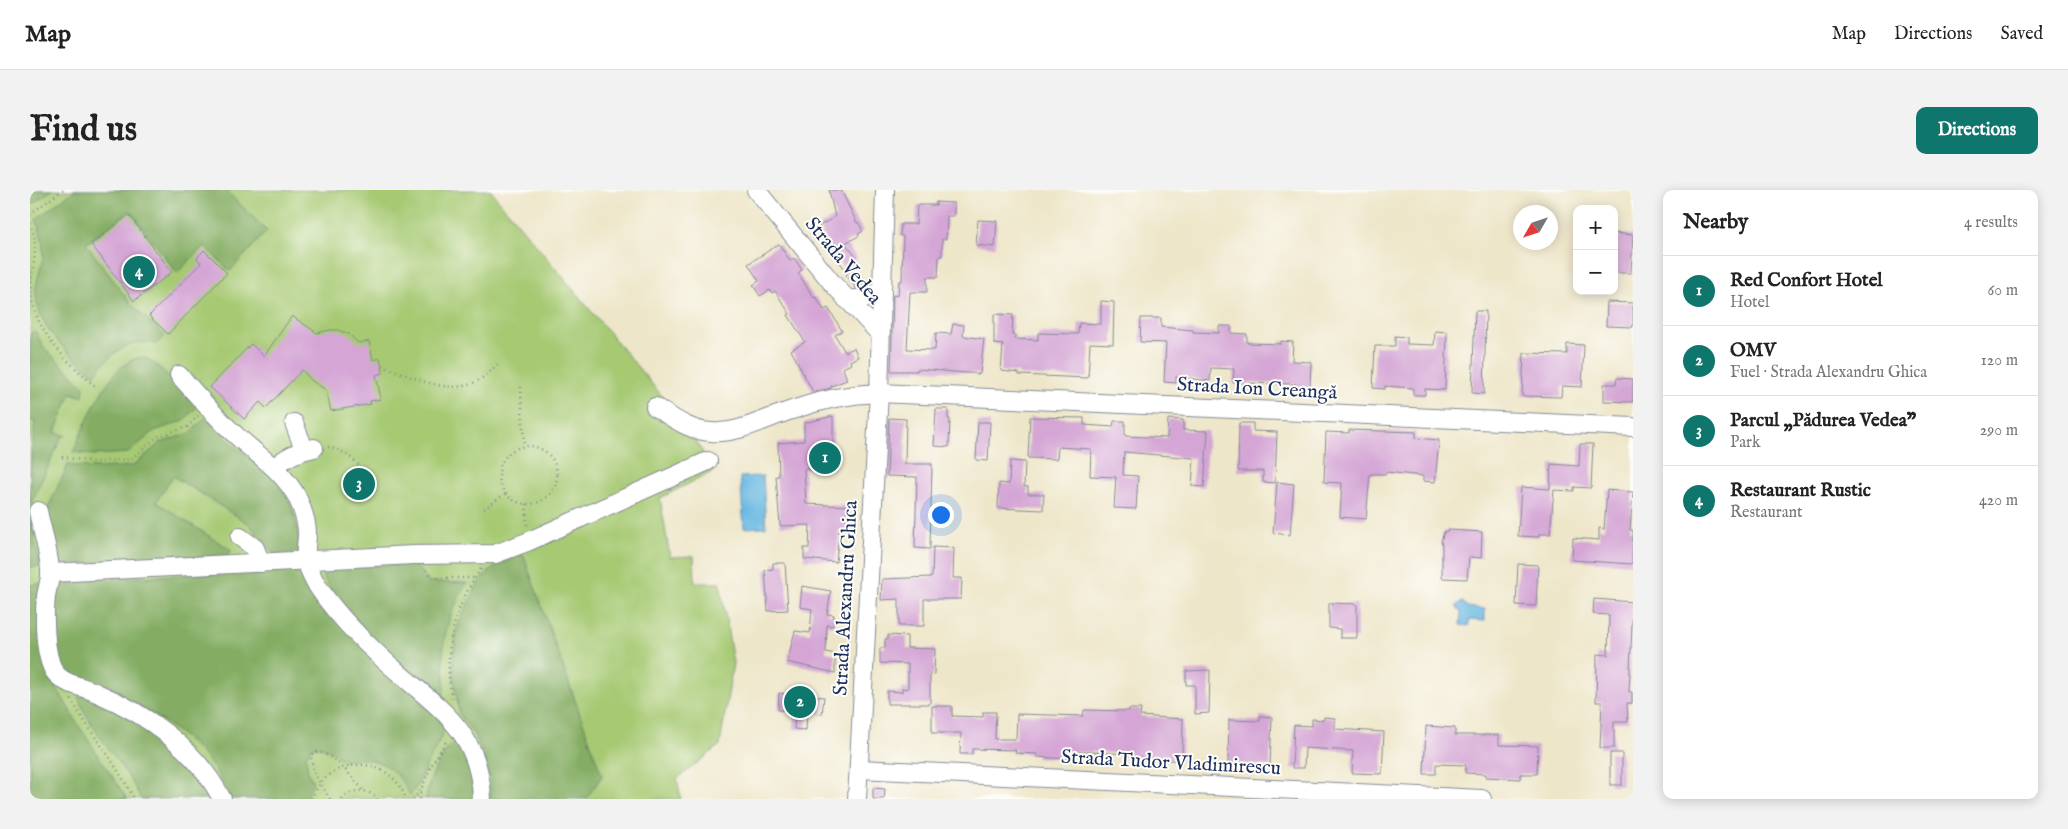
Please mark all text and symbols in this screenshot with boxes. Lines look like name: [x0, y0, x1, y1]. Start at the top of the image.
text: Map: [25, 19, 71, 50]
text: Map: [1832, 23, 1866, 46]
text: Directions: [1894, 23, 1972, 46]
text: Saved: [2000, 23, 2043, 46]
button: Directions: [1916, 107, 2038, 154]
text: Find us: [30, 108, 137, 153]
north arrow: [1513, 205, 1558, 250]
map controls: [1573, 205, 1618, 295]
button: +: [1573, 205, 1618, 250]
text: Nearby: [1683, 209, 1748, 236]
street label: Strada Vedea: [799, 212, 887, 310]
text: 4 results: [1964, 213, 2018, 233]
button: −: [1573, 250, 1618, 295]
pin: 4: [123, 253, 155, 291]
text: Red Confort Hotel: [1730, 269, 1883, 293]
text: 1: [1696, 281, 1702, 301]
text: 60 m: [1988, 281, 2018, 301]
text: Hotel: [1730, 293, 1769, 313]
text: OMV: [1730, 339, 1776, 363]
text: 2: [1695, 351, 1703, 371]
text: 120 m: [1981, 351, 2018, 371]
text: Fuel · Strada Alexandru Ghica: [1730, 363, 1927, 383]
street label: Strada Ion Creangă: [1176, 372, 1338, 406]
text: Parcul „Pădurea Vedea”: [1730, 409, 1916, 433]
text: 3: [1696, 421, 1702, 441]
text: 290 m: [1980, 421, 2018, 441]
text: Park: [1730, 433, 1760, 453]
pin: 1: [809, 439, 841, 477]
pin: 3: [343, 465, 375, 503]
text: Restaurant Rustic: [1730, 479, 1871, 503]
text: 4: [1695, 491, 1703, 511]
text: 420 m: [1979, 491, 2018, 511]
street label: Strada Alexandru Ghica: [828, 499, 864, 696]
your location: [928, 502, 954, 528]
text: Restaurant: [1730, 503, 1803, 523]
pin: 2: [784, 683, 816, 721]
street label: Strada Tudor Vladimirescu: [1060, 745, 1282, 781]

